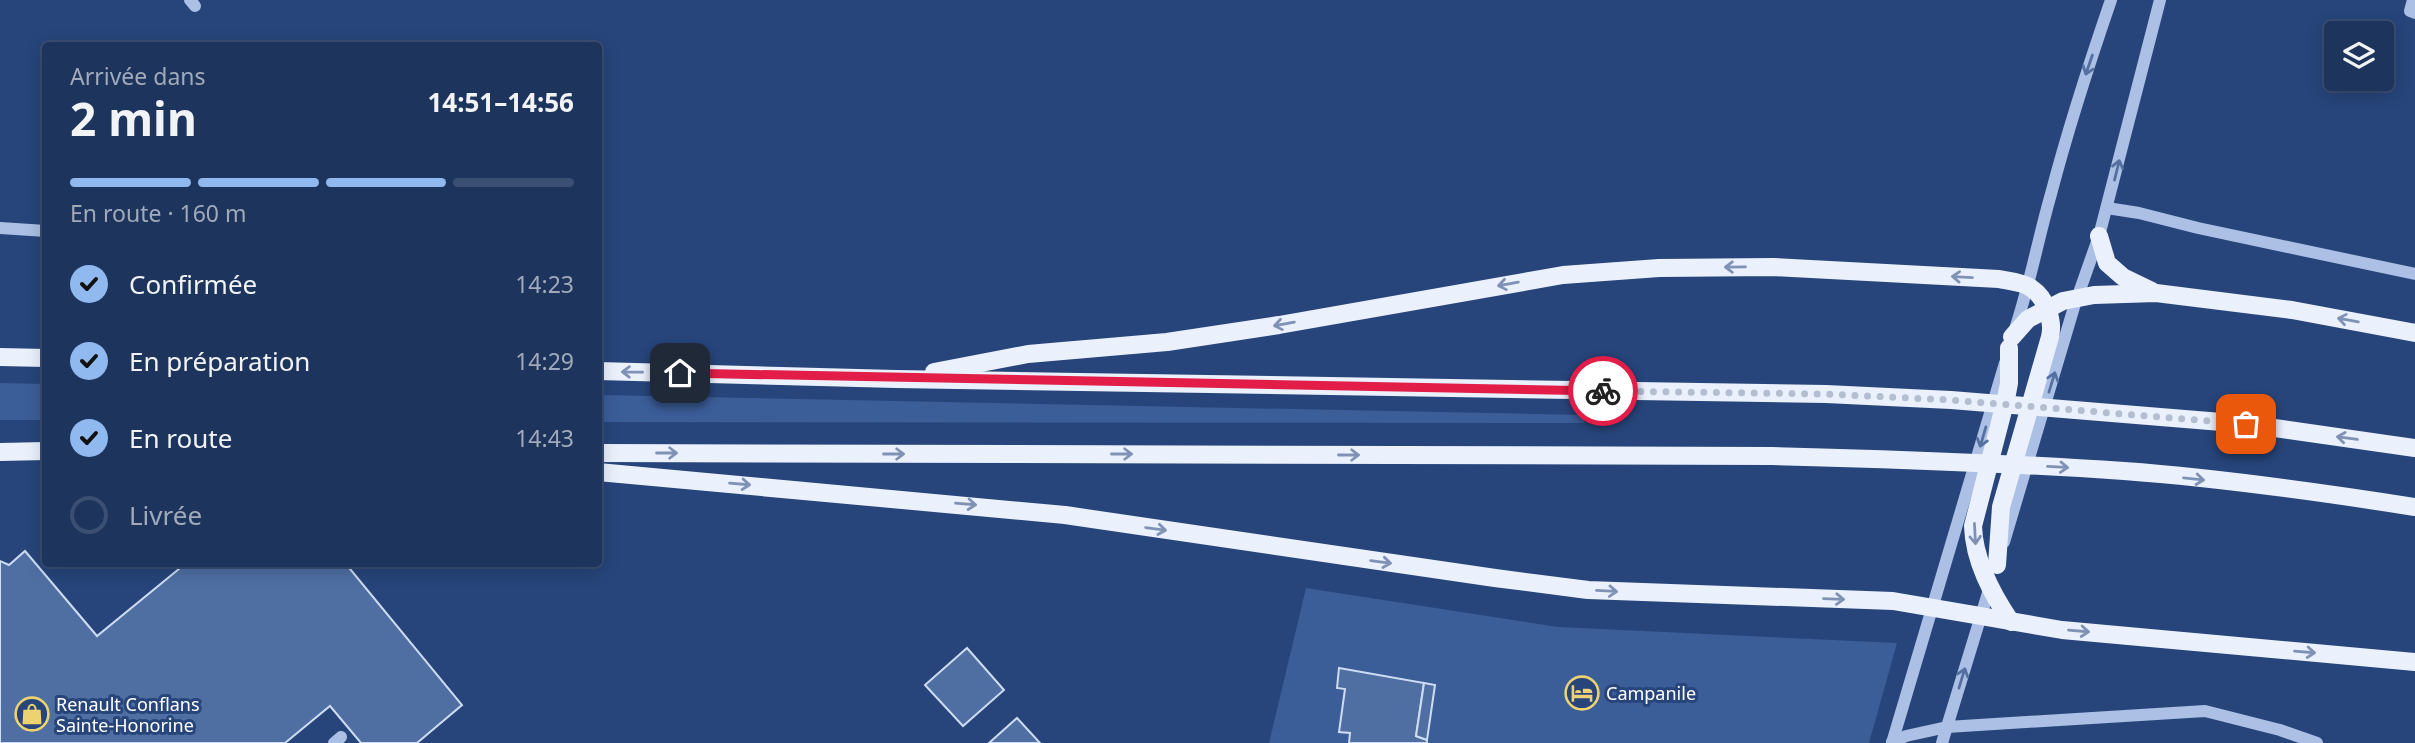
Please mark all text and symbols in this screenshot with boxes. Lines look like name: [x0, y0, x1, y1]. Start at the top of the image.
map controls: [2324, 21, 2394, 91]
button: layers: [2324, 21, 2394, 91]
one-way arrow: [2082, 53, 2095, 75]
text: Arrivée dans: [70, 60, 206, 92]
text: 14:51–14:56: [427, 84, 574, 120]
text: 2 min: [70, 87, 197, 149]
one-way arrow: [2111, 159, 2124, 182]
text: En route · 160 m: [70, 197, 247, 229]
one-way arrow: [1723, 260, 1746, 274]
icon: check: [70, 265, 108, 303]
text: Confirmée: [129, 266, 257, 302]
text: 14:23: [515, 268, 574, 300]
one-way arrow: [1950, 271, 1973, 284]
one-way arrow: [1497, 278, 1520, 291]
one-way arrow: [2337, 313, 2360, 327]
one-way arrow: [1273, 318, 1296, 331]
icon: check: [70, 342, 108, 380]
text: En préparation: [129, 343, 310, 379]
pin: [650, 343, 710, 403]
text: 14:29: [515, 345, 574, 377]
icon: home: [661, 354, 699, 392]
courier: [1568, 356, 1638, 426]
one-way arrow: [621, 365, 644, 379]
one-way arrow: [2046, 371, 2059, 393]
icon: bike: [1584, 372, 1622, 410]
pin: [2216, 394, 2276, 454]
icon: bag: [2227, 405, 2265, 443]
icon: check: [70, 419, 108, 457]
text: En route: [129, 420, 232, 456]
text: 14:43: [515, 422, 574, 454]
one-way arrow: [1976, 425, 1989, 447]
one-way arrow: [2337, 432, 2359, 445]
one-way arrow: [655, 446, 678, 460]
one-way arrow: [882, 447, 905, 461]
one-way arrow: [1110, 447, 1133, 461]
one-way arrow: [1337, 448, 1360, 462]
one-way arrow: [2046, 461, 2069, 474]
one-way arrow: [2182, 472, 2205, 485]
one-way arrow: [728, 478, 750, 491]
text: Livrée: [129, 497, 202, 533]
one-way arrow: [955, 498, 977, 511]
one-way arrow: [1144, 522, 1167, 535]
one-way arrow: [1968, 522, 1981, 545]
one-way arrow: [1370, 556, 1392, 569]
one-way arrow: [1595, 584, 1618, 597]
one-way arrow: [1823, 592, 1846, 605]
one-way arrow: [2067, 625, 2089, 638]
one-way arrow: [2293, 646, 2316, 659]
one-way arrow: [1956, 667, 1969, 689]
hotel icon: Campanile: [1563, 674, 1601, 712]
place label: Campanile: [1606, 681, 1696, 705]
place label: Renault Conflans Sainte-Honorine: [56, 692, 200, 737]
shop icon: Renault Conflans Sainte-Honorine: [13, 695, 51, 733]

